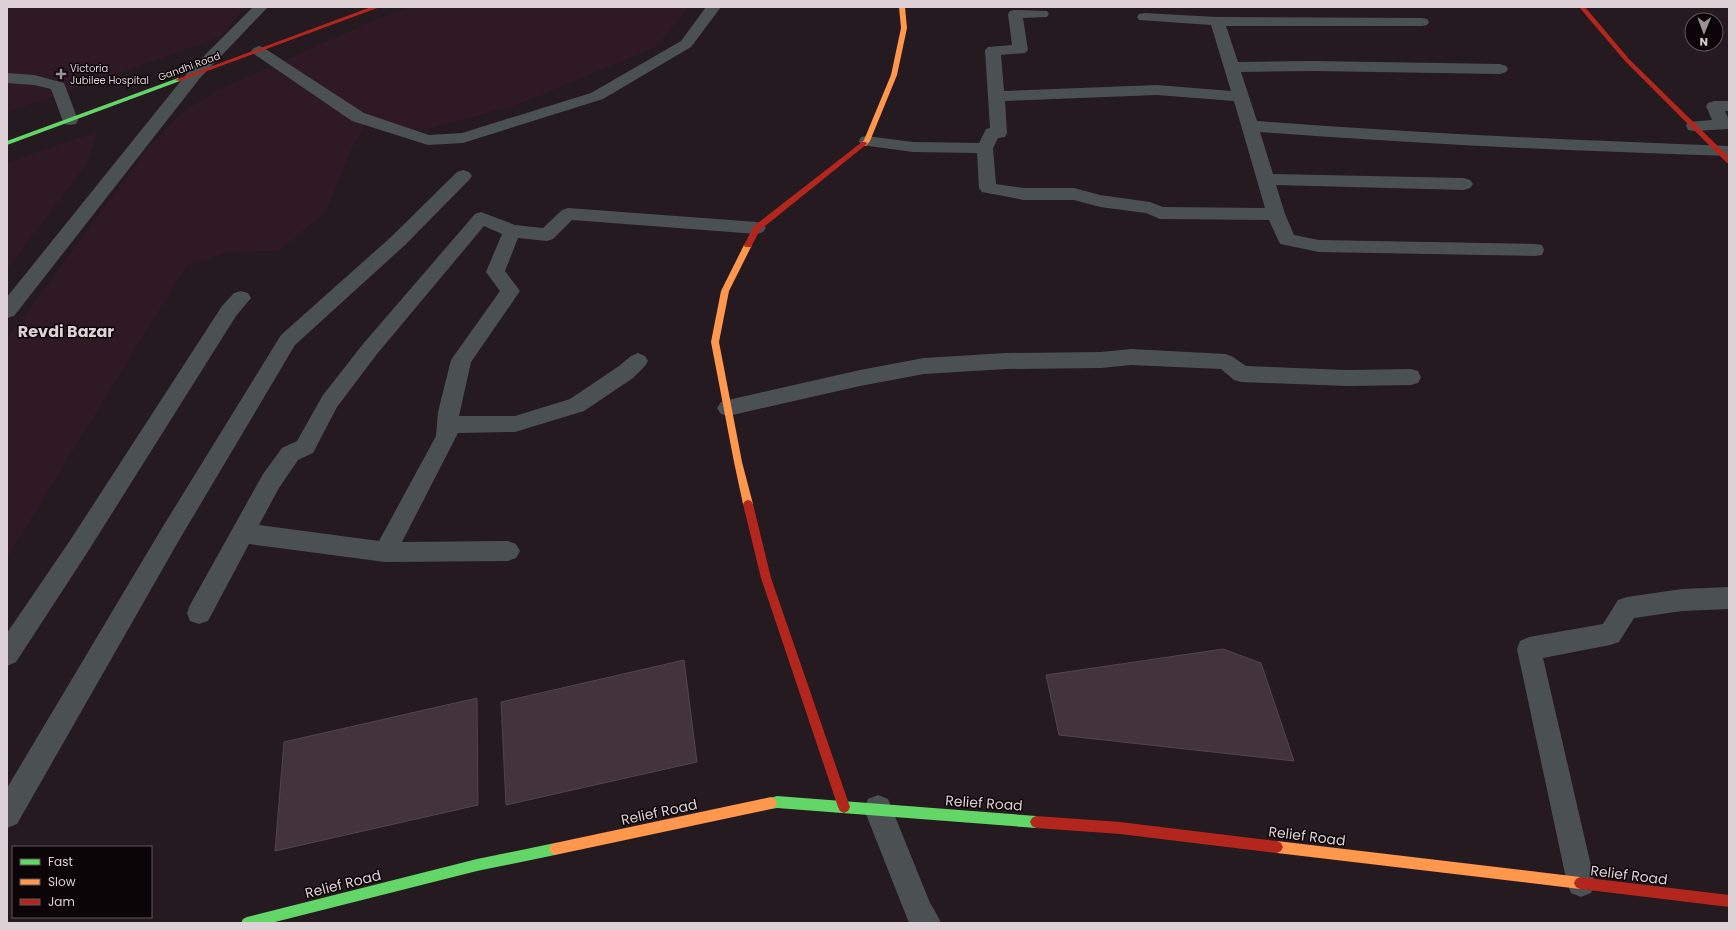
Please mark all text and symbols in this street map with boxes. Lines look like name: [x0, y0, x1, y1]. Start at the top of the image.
north arrow: [1684, 12, 1724, 52]
text: N: [1700, 34, 1708, 50]
street label: Gandhi Road: [156, 48, 222, 85]
place label: Victoria Jubilee Hospital: [70, 61, 149, 88]
marker: Victoria Jubilee Hospital: [55, 68, 67, 80]
district label: Revdi Bazar: [18, 320, 114, 343]
street label: Relief Road: [945, 790, 1023, 816]
street label: Relief Road: [619, 794, 699, 830]
street label: Relief Road: [1267, 821, 1347, 851]
legend: [12, 846, 152, 918]
text: Fast: [48, 853, 73, 870]
street label: Relief Road: [1589, 860, 1669, 890]
street label: Relief Road: [303, 865, 383, 903]
text: Slow: [48, 873, 76, 890]
text: Jam: [48, 893, 75, 910]

